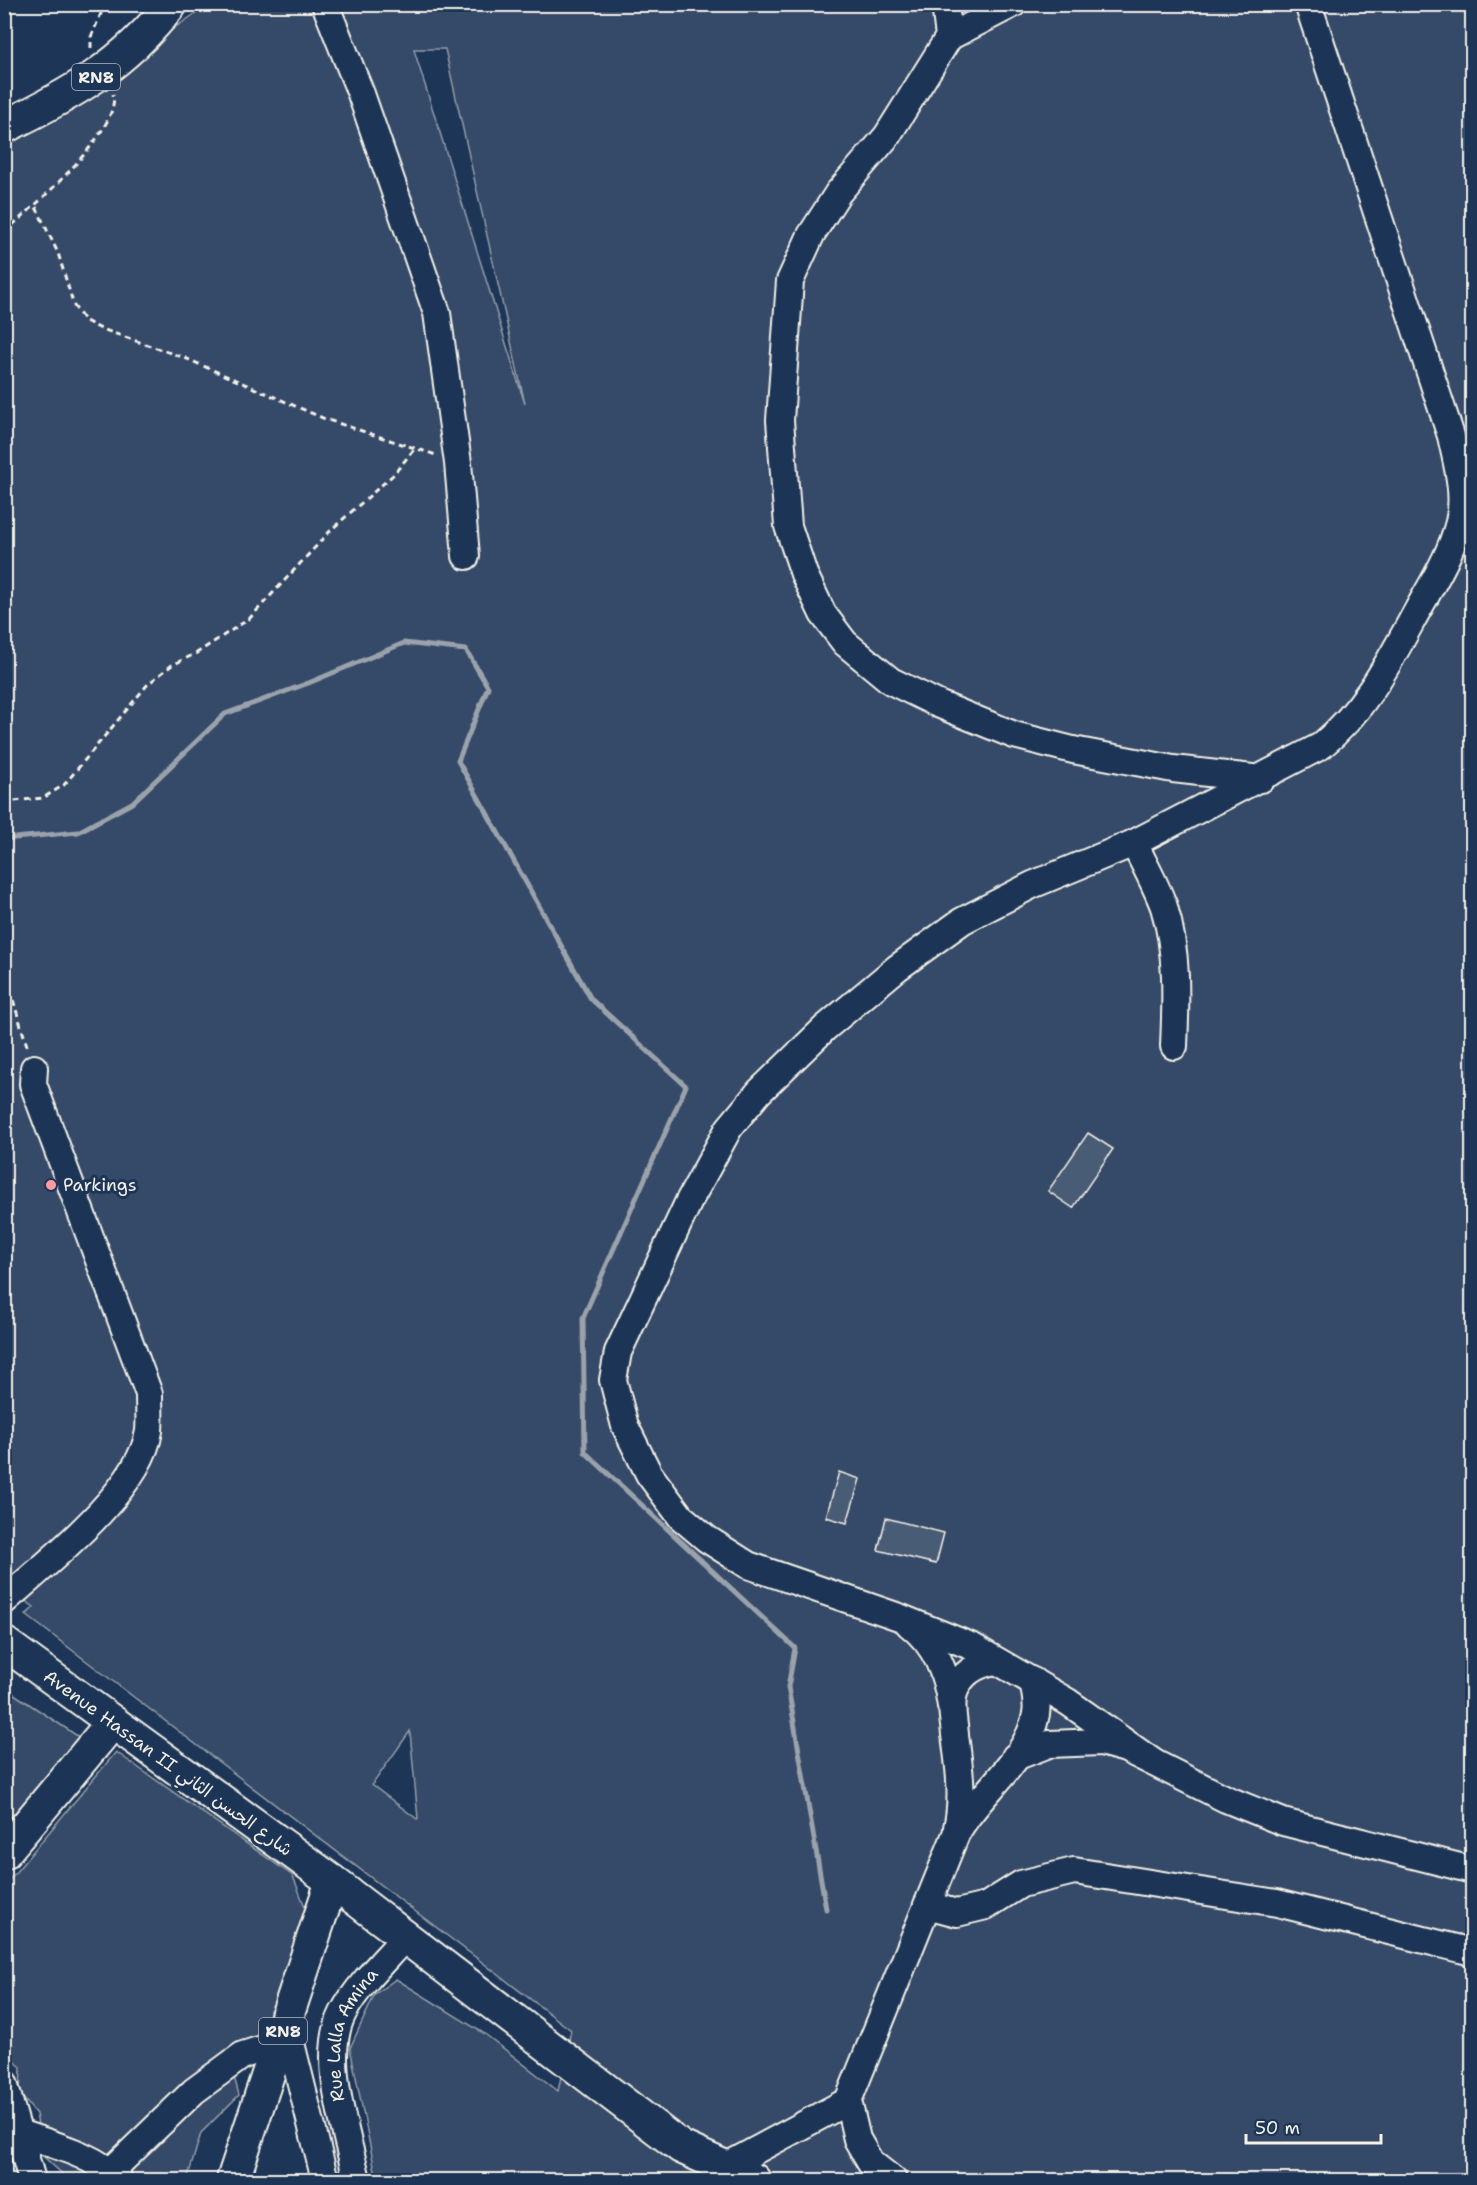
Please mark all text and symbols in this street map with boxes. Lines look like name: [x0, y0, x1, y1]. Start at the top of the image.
road number: RN8: [72, 64, 120, 90]
place label: Parkings: [63, 1173, 137, 1197]
marker: Parkings: [44, 1178, 58, 1192]
street label: Avenue Hassan II شارع الحسن الثاني: [36, 1664, 297, 1865]
street label: Rue Lalla Amina: [322, 1963, 383, 2104]
road number: RN8: [259, 2018, 307, 2044]
scale bar: [1246, 2107, 1381, 2145]
text: 50 m: [1255, 2116, 1300, 2140]

